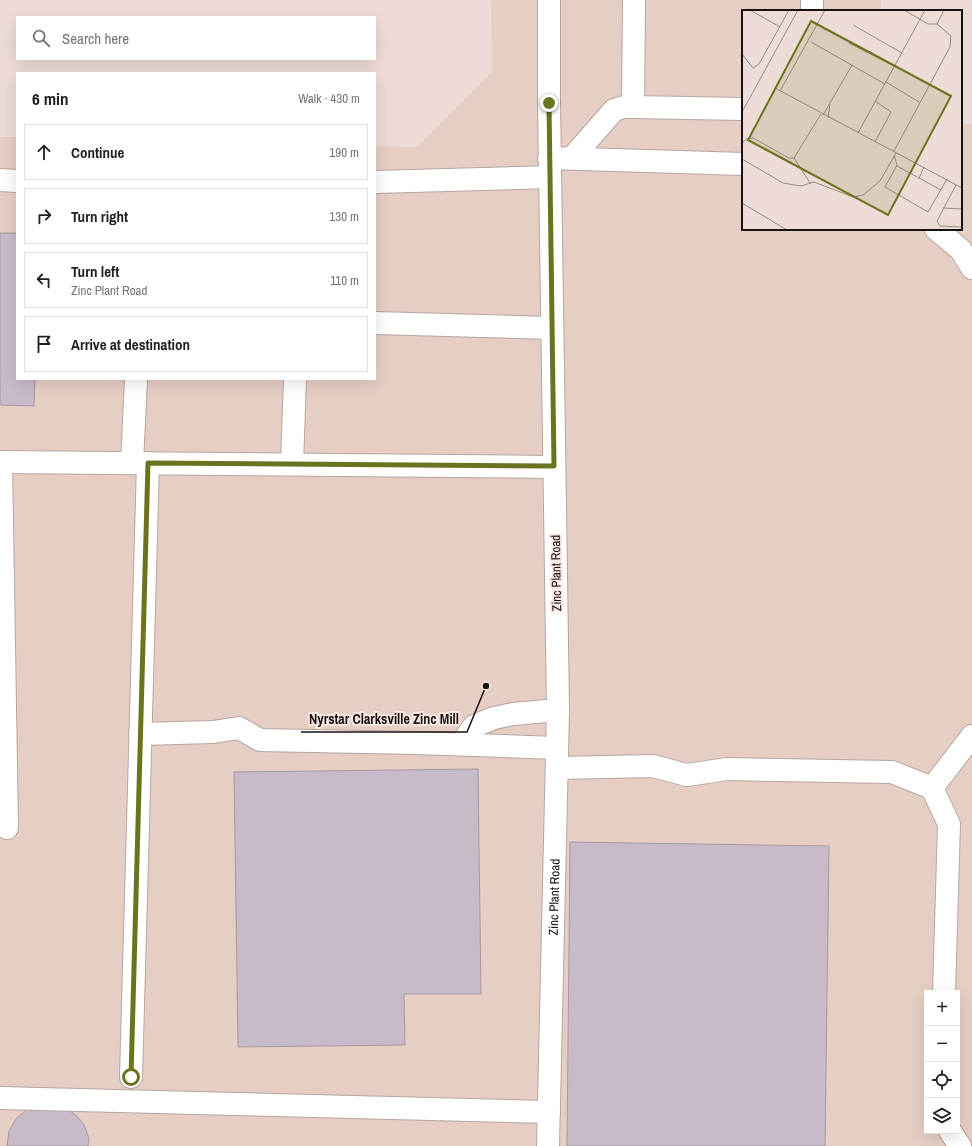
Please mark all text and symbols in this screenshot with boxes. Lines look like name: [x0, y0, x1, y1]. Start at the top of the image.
inset map: [742, 10, 962, 230]
search box: [16, 16, 376, 60]
icon: search: [30, 27, 52, 49]
text: Search here: [62, 28, 129, 49]
text: 6 min: [32, 87, 68, 110]
text: Walk · 430 m: [298, 90, 360, 107]
route end: [540, 94, 558, 112]
icon: ahead: [33, 141, 55, 163]
text: Continue: [71, 142, 124, 163]
text: 190 m: [329, 144, 359, 161]
icon: right: [33, 205, 55, 227]
text: Turn right: [71, 206, 128, 227]
text: 130 m: [329, 208, 359, 225]
text: Turn left: [71, 261, 119, 282]
icon: left: [33, 269, 55, 291]
text: 110 m: [330, 272, 359, 289]
text: Zinc Plant Road: [71, 282, 147, 299]
icon: arrive: [33, 333, 55, 355]
text: Arrive at destination: [71, 334, 190, 355]
street label: Zinc Plant Road: [547, 535, 565, 611]
callout: Nyrstar Clarksville Zinc Mill: [301, 706, 467, 732]
text: Nyrstar Clarksville Zinc Mill: [309, 710, 459, 728]
street label: Zinc Plant Road: [544, 859, 563, 936]
map controls: [924, 990, 960, 1134]
button: +: [924, 990, 960, 1026]
button: −: [924, 1026, 960, 1062]
button: locate: [924, 1062, 960, 1098]
route start: [122, 1068, 140, 1086]
button: layers: [924, 1098, 960, 1134]

